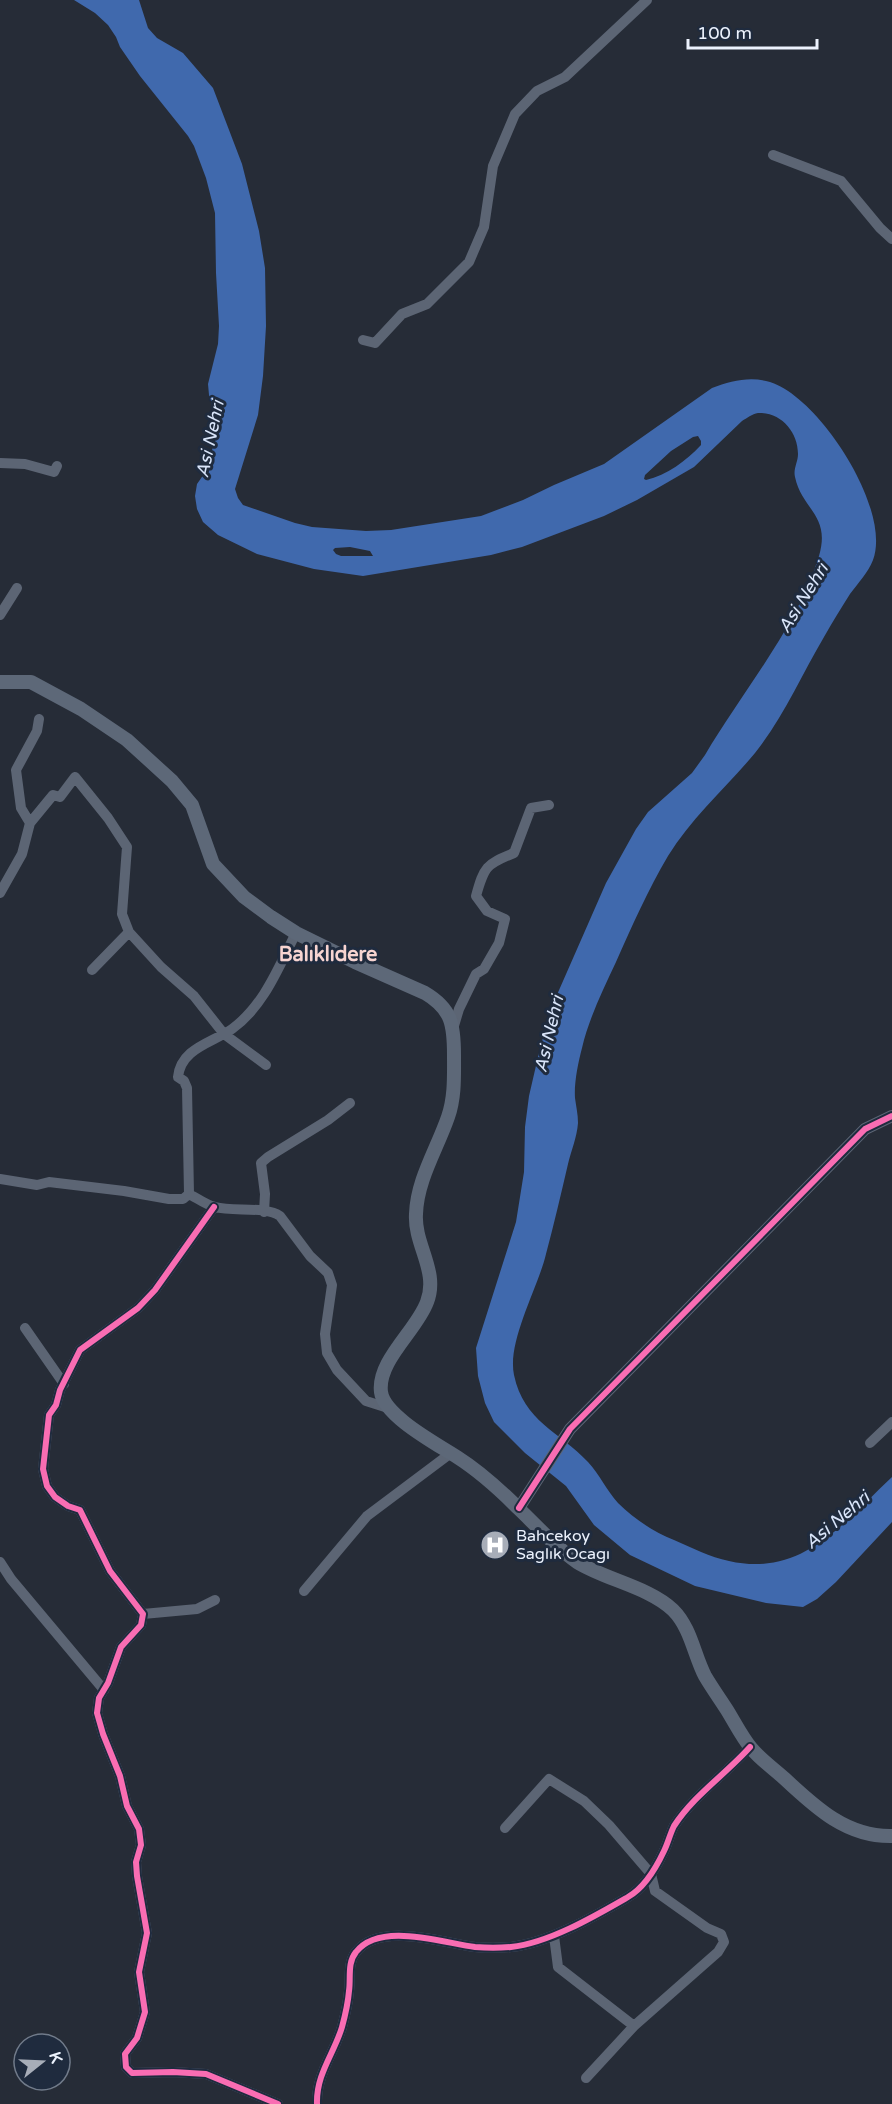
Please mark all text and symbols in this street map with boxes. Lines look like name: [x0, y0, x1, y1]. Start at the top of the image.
scale bar: [688, 12, 817, 50]
text: 100 m: [697, 22, 752, 44]
water label: Asi Nehri: [191, 396, 229, 479]
water label: Asi Nehri: [773, 557, 834, 637]
district label: Balıklıdere: [279, 943, 377, 967]
water label: Asi Nehri: [530, 991, 569, 1074]
water label: Asi Nehri: [800, 1485, 876, 1553]
place label: Bahcekoy Saglık Ocagı: [516, 1526, 610, 1564]
hospital icon: Bahcekoy Saglık Ocagı: [479, 1529, 511, 1561]
north arrow: [12, 2032, 72, 2092]
text: K: [44, 2049, 67, 2066]

